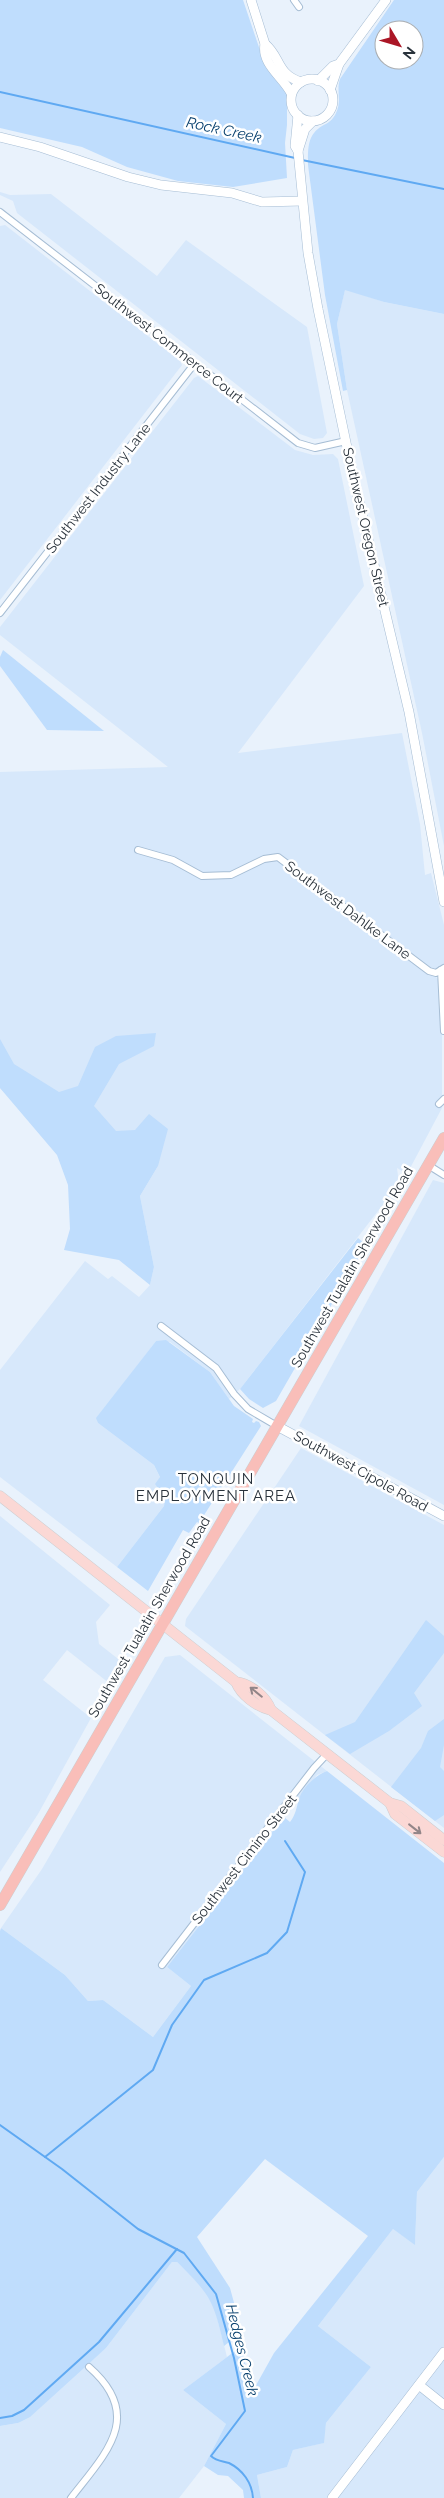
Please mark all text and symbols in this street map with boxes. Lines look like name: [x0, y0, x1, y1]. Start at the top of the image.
north arrow: [374, 20, 424, 70]
text: N: [400, 44, 419, 62]
water label: Rock Creek: [185, 113, 263, 147]
street label: Southwest Commerce Court: [92, 280, 247, 406]
street label: Southwest Industry Lane: [42, 420, 154, 556]
street label: Southwest Oregon Street: [340, 446, 392, 609]
street label: Southwest Dahlke Lane: [282, 858, 414, 962]
street label: Southwest Tualatin Sherwood Road: [288, 1164, 416, 1370]
street label: Southwest Cipole Road: [291, 1427, 431, 1515]
district label: TONQUIN EMPLOYMENT AREA: [136, 1470, 296, 1505]
street label: Southwest Tualatin Sherwood Road: [85, 1514, 213, 1720]
one-way arrow: [250, 1687, 263, 1698]
street label: Southwest Cimino Street: [189, 1791, 300, 1927]
one-way arrow: [408, 1824, 422, 1834]
water label: Hedges Creek: [222, 2302, 262, 2398]

